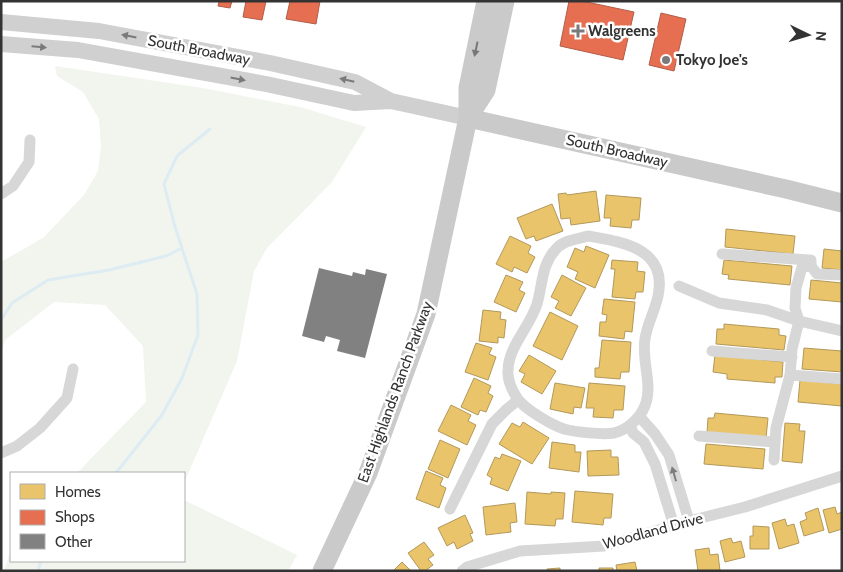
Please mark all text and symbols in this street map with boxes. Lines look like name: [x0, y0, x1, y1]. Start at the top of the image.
north arrow: [783, 10, 833, 60]
place label: Walgreens: [588, 22, 656, 40]
marker: Walgreens: [572, 25, 584, 37]
text: N: [812, 30, 830, 42]
street label: South Broadway: [146, 31, 252, 69]
one-way arrow: [121, 32, 137, 40]
one-way arrow: [472, 41, 480, 56]
one-way arrow: [32, 43, 48, 51]
place label: Tokyo Joe's: [676, 51, 748, 69]
marker: Tokyo Joe's: [660, 54, 672, 66]
one-way arrow: [231, 75, 247, 83]
one-way arrow: [340, 76, 355, 84]
street label: South Broadway: [564, 131, 670, 172]
street label: East Highlands Ranch Parkway: [354, 298, 436, 485]
one-way arrow: [670, 467, 678, 482]
legend: [10, 472, 185, 562]
text: Homes: [55, 483, 101, 501]
text: Shops: [55, 508, 95, 526]
street label: Woodland Drive: [601, 509, 705, 553]
text: Other: [55, 533, 92, 551]

